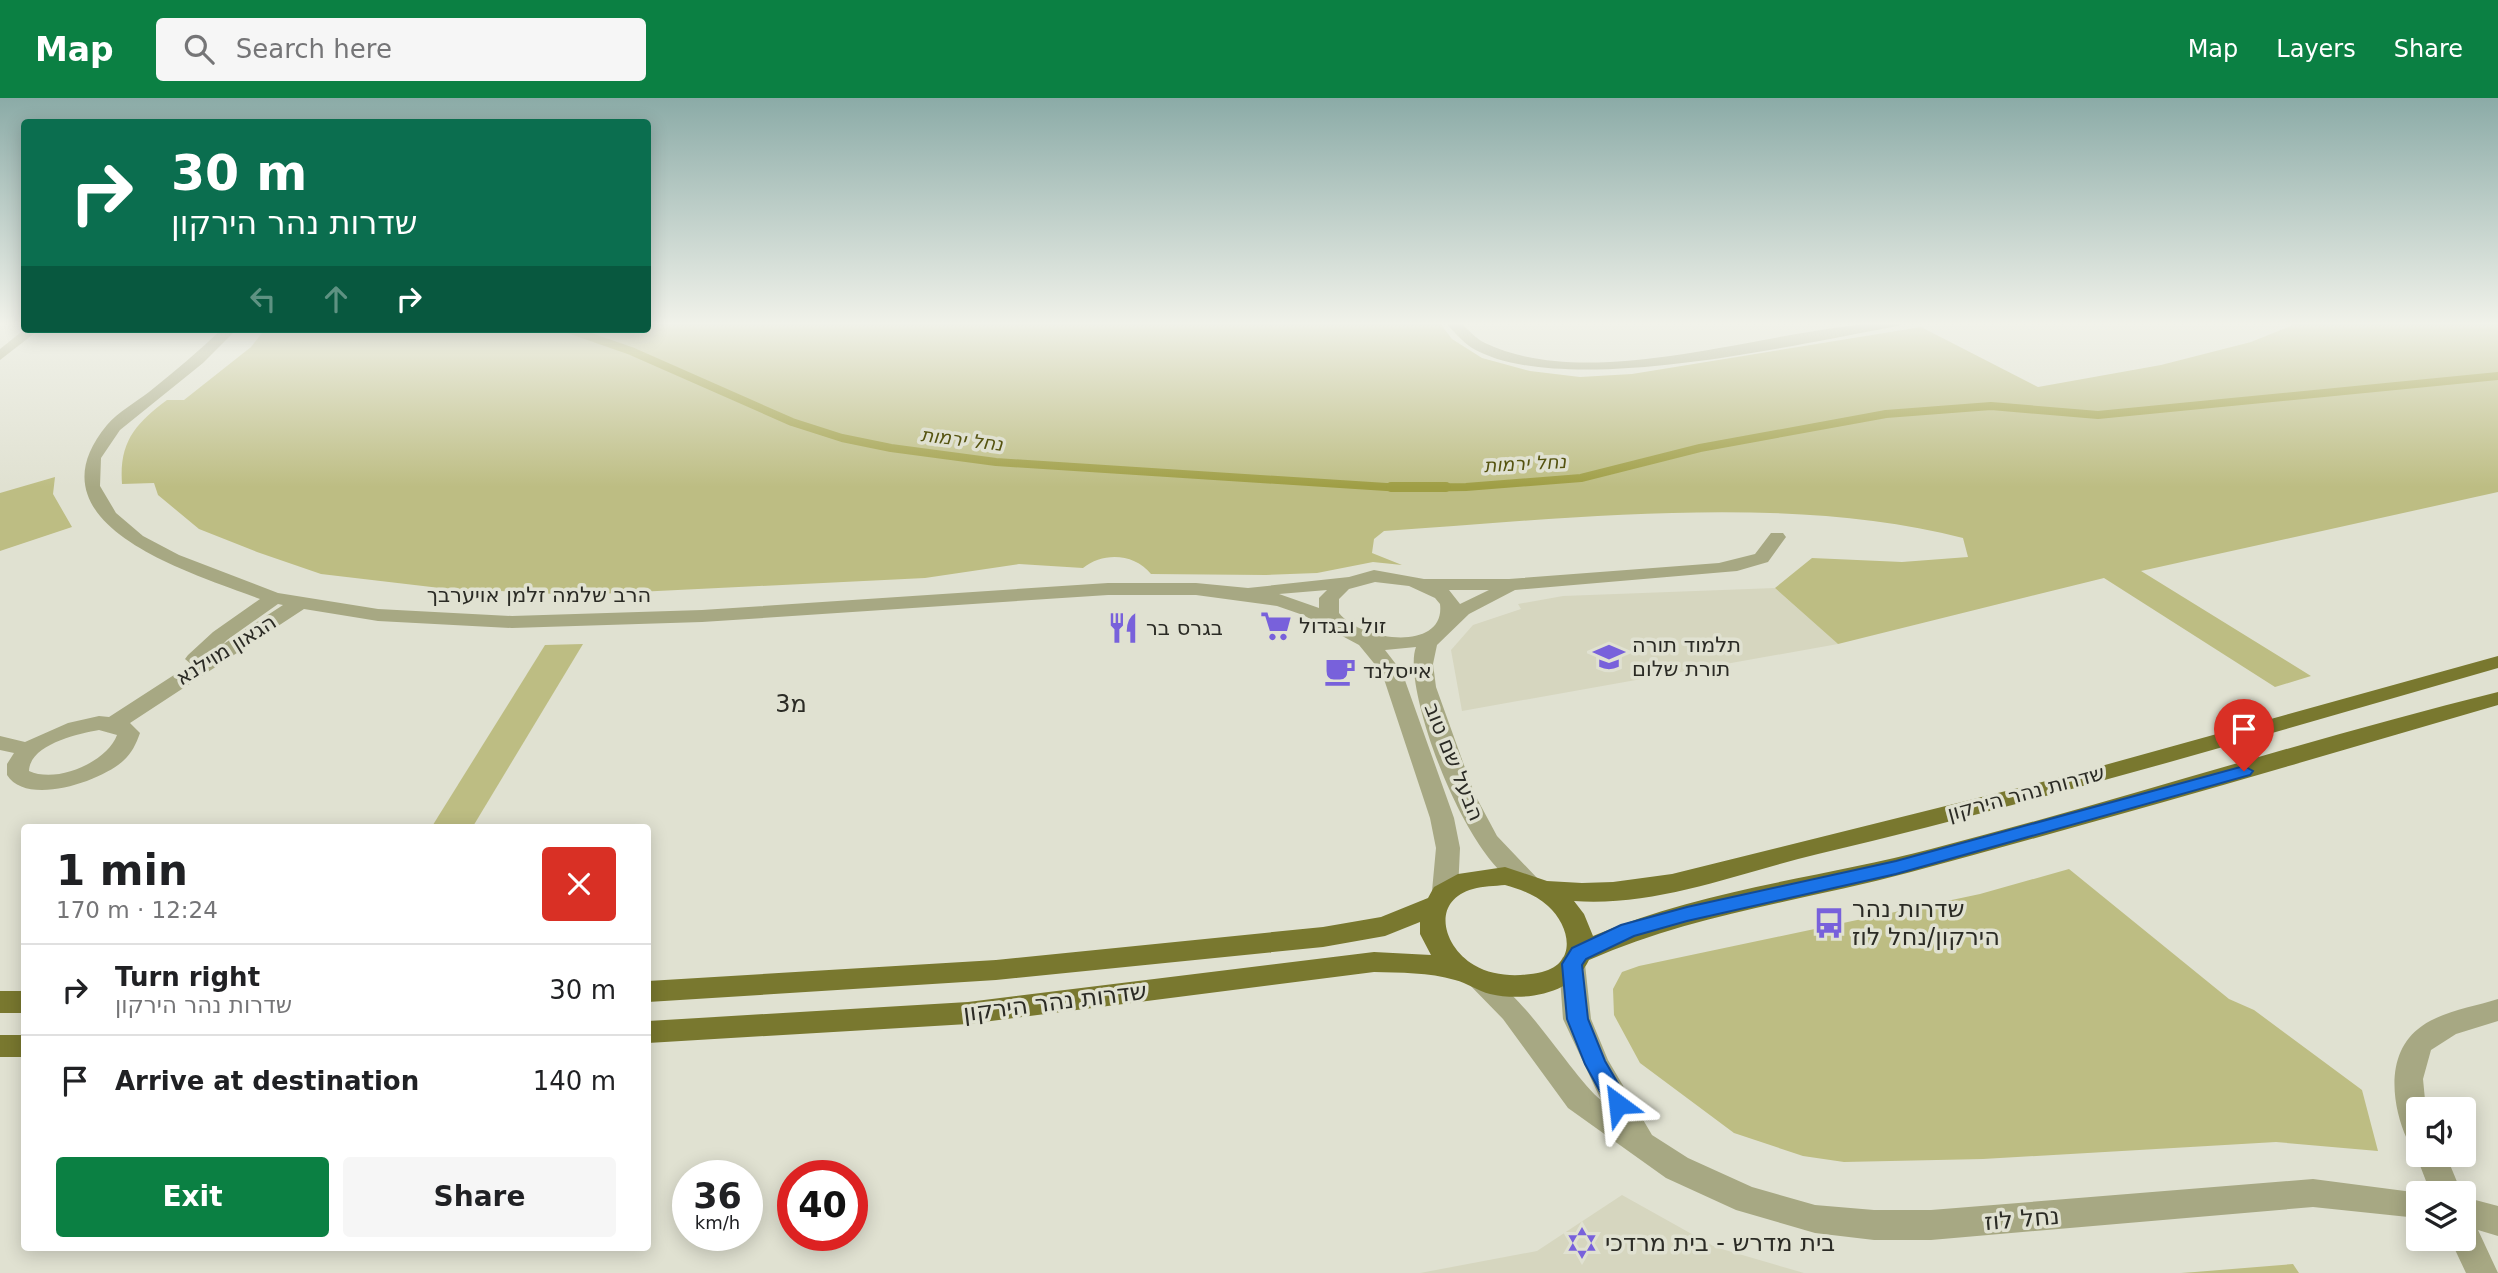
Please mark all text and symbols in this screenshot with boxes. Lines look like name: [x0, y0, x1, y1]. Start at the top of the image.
search box: [156, 18, 646, 81]
text: Map: [35, 30, 114, 69]
icon: search: [180, 30, 218, 68]
text: Search here: [236, 34, 392, 64]
text: Map: [2188, 35, 2238, 63]
text: Layers: [2276, 35, 2356, 63]
text: Share: [2394, 35, 2463, 63]
text: 30 m: [171, 145, 307, 202]
icon: right: [56, 147, 147, 238]
text: שדרות נהר הירקון: [171, 204, 417, 242]
icon: left: [244, 280, 282, 318]
icon: ahead: [317, 280, 355, 318]
icon: right: [390, 280, 428, 318]
water label: נחל ירמות: [920, 423, 1005, 455]
water label: נחל ירמות: [1483, 450, 1567, 476]
street label: הרב שלמה זלמן אויערבך: [427, 583, 651, 607]
supermarket icon: זול ובגדול: [1259, 609, 1293, 643]
street label: הגאון מוילנא: [171, 610, 281, 690]
restaurant icon: בגרס בר: [1106, 611, 1140, 645]
place label: זול ובגדול: [1299, 614, 1386, 638]
place label: בגרס בר: [1146, 616, 1223, 640]
place label: תלמוד תורה תורת שלום: [1632, 633, 1741, 681]
school or university icon: תלמוד תורה תורת שלום: [1592, 640, 1626, 674]
cafe icon: אייסלנד: [1323, 654, 1357, 688]
place label: אייסלנד: [1363, 659, 1432, 683]
district label: מ3: [775, 690, 807, 718]
pin: [2214, 699, 2274, 771]
street label: הבעל שם טוב: [1420, 700, 1488, 824]
icon: arrive: [2225, 710, 2263, 748]
street label: שדרות נהר הירקון: [1945, 760, 2107, 826]
text: 1 min: [56, 846, 188, 895]
button: close: [542, 847, 616, 921]
place label: שדרות נהר הירקון/נחל לוז: [1852, 895, 2000, 951]
text: 170 m · 12:24: [56, 897, 218, 923]
bus stop icon: שדרות נהר הירקון/נחל לוז: [1812, 906, 1846, 940]
text: Turn right: [115, 962, 260, 992]
icon: right: [56, 971, 94, 1009]
text: 30 m: [549, 975, 616, 1005]
street label: שדרות נהר הירקון: [962, 977, 1148, 1027]
text: שדרות נהר הירקון: [115, 992, 292, 1018]
icon: arrive: [56, 1062, 94, 1100]
text: Arrive at destination: [115, 1066, 419, 1096]
text: 140 m: [533, 1066, 616, 1096]
position arrow: [1581, 1067, 1655, 1141]
map controls: [2406, 1097, 2476, 1251]
button: sound: [2406, 1097, 2476, 1167]
button: Exit: [56, 1157, 329, 1237]
button: Share: [343, 1157, 616, 1237]
speed limit sign: 40: [777, 1160, 868, 1251]
text: 36: [693, 1176, 742, 1216]
button: layers: [2406, 1181, 2476, 1251]
street label: נחל לוז: [1983, 1202, 2061, 1236]
text: km/h: [695, 1212, 740, 1233]
synagogue icon: בית מדרש - בית מרדכי: [1565, 1226, 1599, 1260]
place label: בית מדרש - בית מרדכי: [1605, 1229, 1835, 1257]

